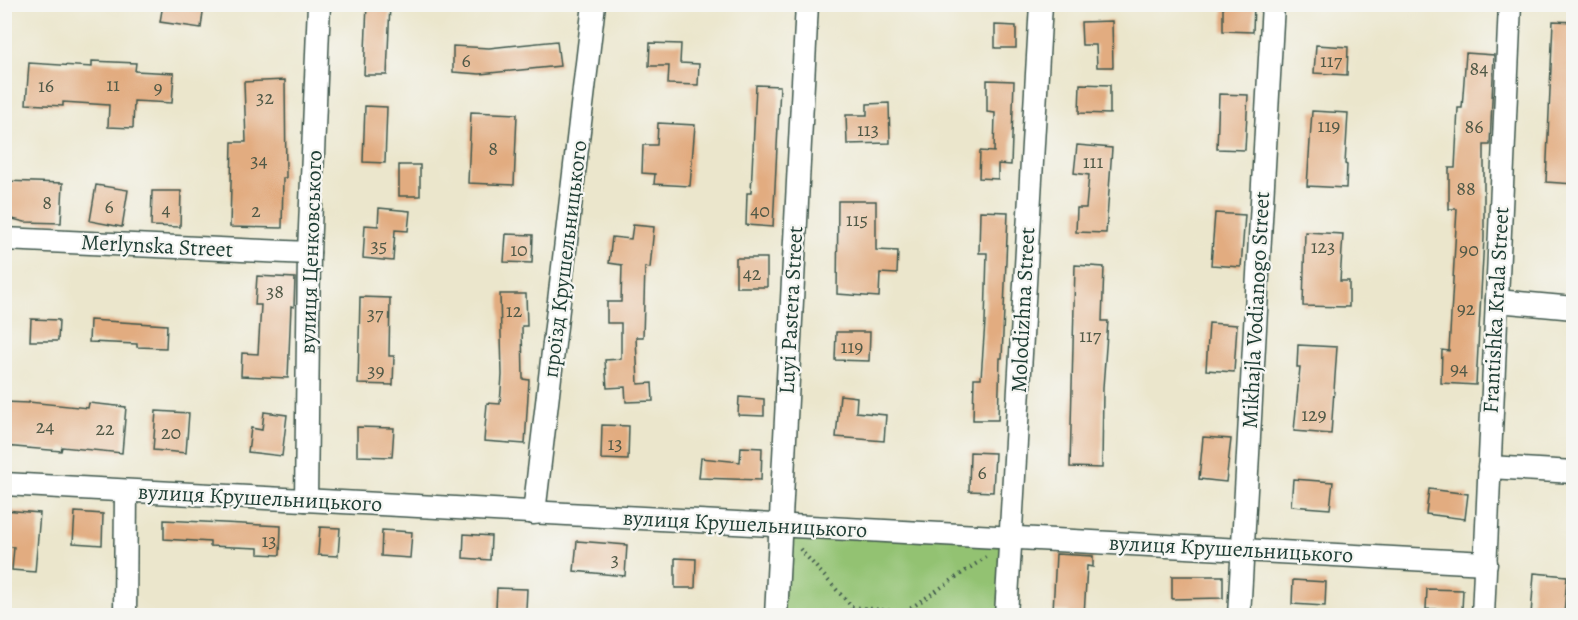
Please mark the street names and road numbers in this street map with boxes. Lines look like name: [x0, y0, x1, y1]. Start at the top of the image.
street label: проїзд Крушельницького: [536, 138, 594, 380]
street label: вулиця Ценковського: [292, 150, 330, 354]
street label: Mikhajla Vodianogo Street: [1235, 191, 1277, 429]
street label: Frantishka Krala Street: [1476, 206, 1516, 414]
street label: Luyi Pastera Street: [772, 225, 810, 395]
street label: Molodizhna Street: [1004, 226, 1042, 394]
street label: Merlynska Street: [80, 227, 234, 265]
street label: вулиця Крушельницького: [137, 477, 383, 519]
street label: вулиця Крушельницького: [622, 503, 868, 545]
street label: вулиця Крушельницького: [1108, 528, 1354, 570]

